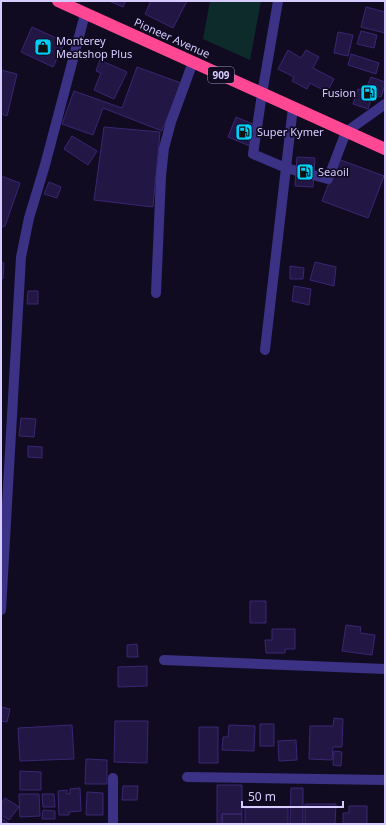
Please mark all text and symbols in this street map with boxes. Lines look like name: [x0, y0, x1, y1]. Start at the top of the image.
street label: Pioneer Avenue: [132, 14, 212, 61]
place label: Monterey Meatshop Plus: [56, 33, 132, 61]
shop icon: Monterey Meatshop Plus: [33, 37, 53, 57]
road number: 909: [208, 67, 234, 83]
fuel station icon: Fusion: [359, 83, 379, 103]
place label: Fusion: [322, 85, 356, 100]
fuel station icon: Super Kymer: [234, 122, 254, 142]
place label: Super Kymer: [257, 124, 324, 139]
fuel station icon: Seaoil: [295, 162, 315, 182]
place label: Seaoil: [318, 164, 349, 179]
scale bar: [242, 783, 343, 809]
text: 50 m: [248, 788, 276, 805]

